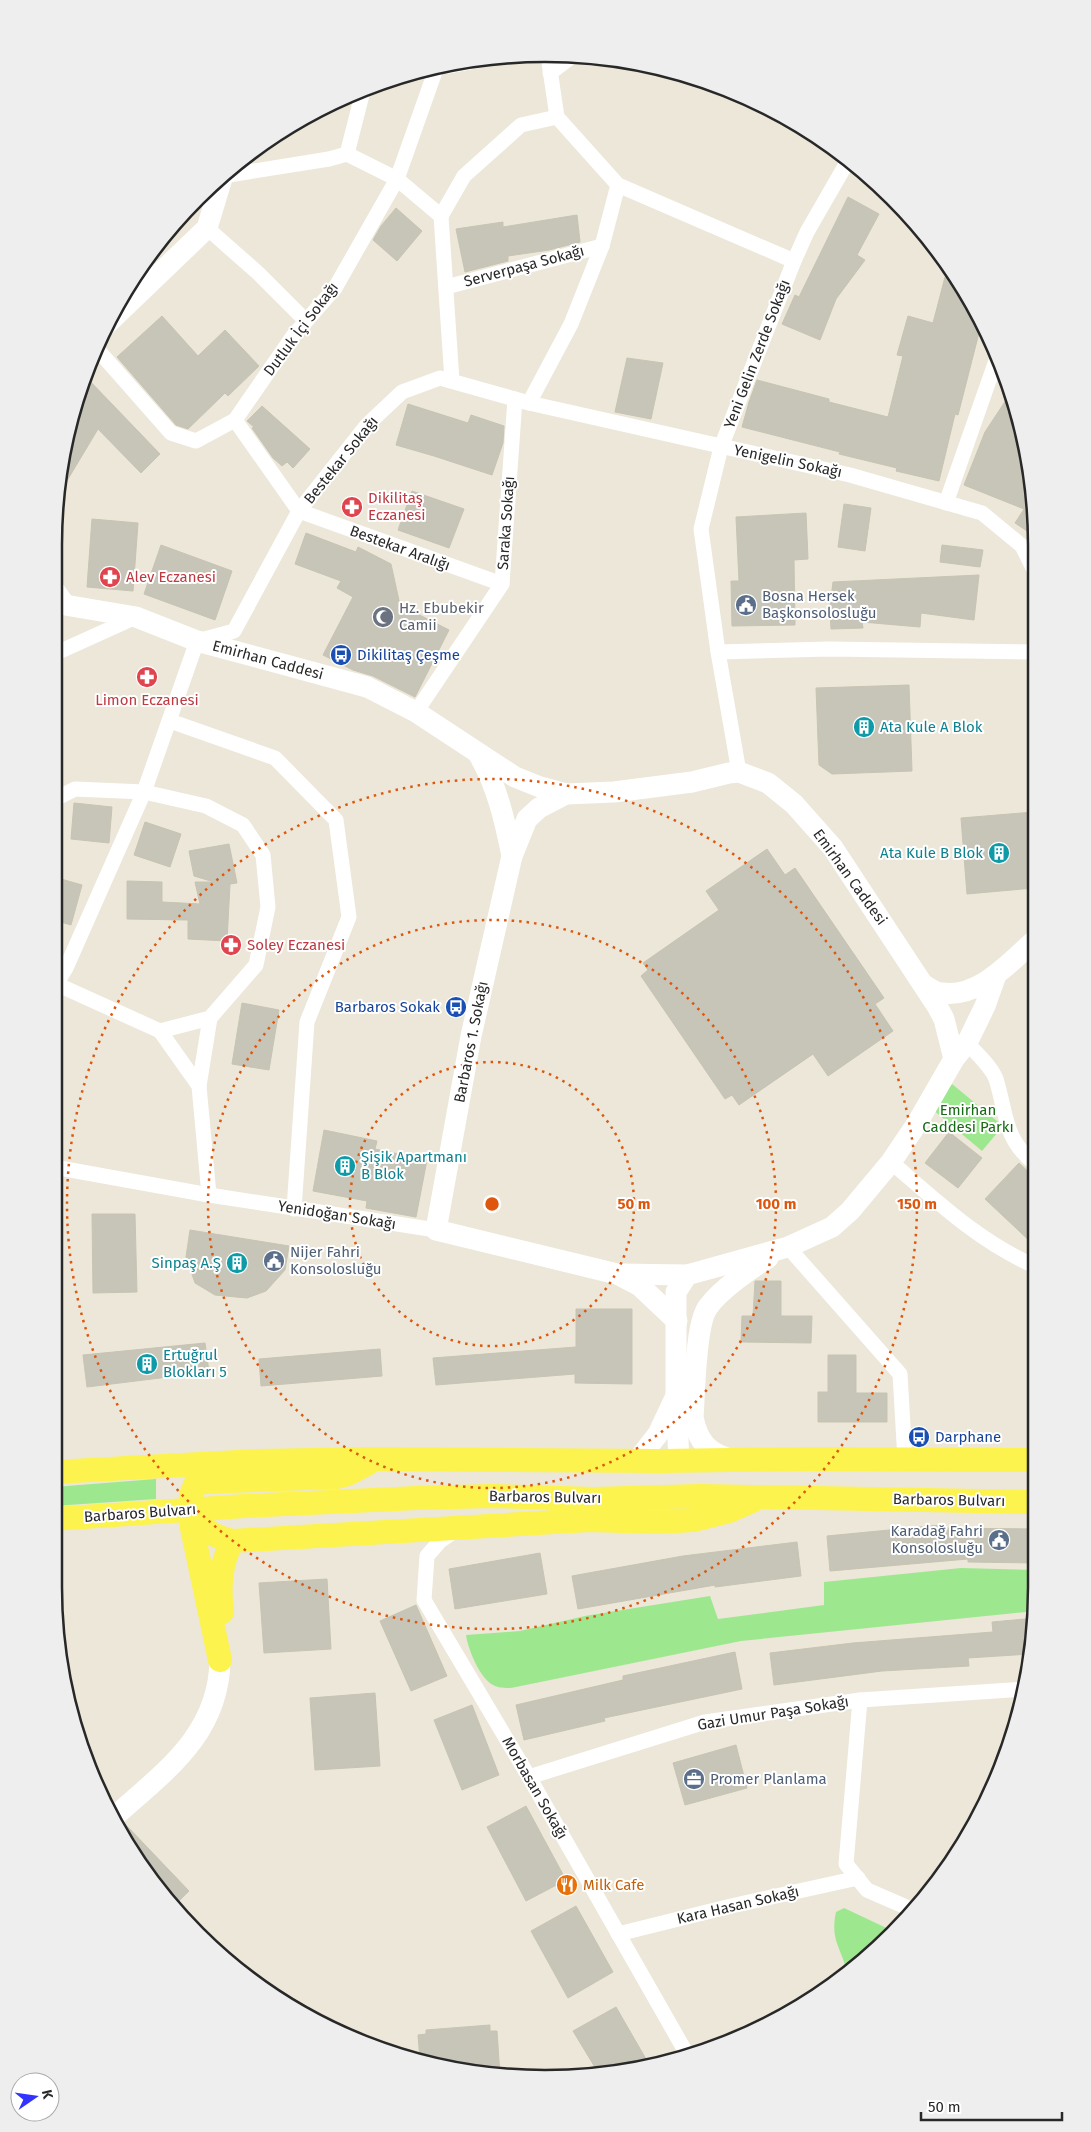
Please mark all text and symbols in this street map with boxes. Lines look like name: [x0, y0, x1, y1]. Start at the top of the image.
street label: Serverpaşa Sokağı: [462, 241, 586, 291]
street label: Yeni Gelin Zerde Sokağı: [720, 277, 794, 431]
street label: Dutluk İçi Sokağı: [260, 279, 342, 379]
street label: Bestekar Sokağı: [300, 413, 382, 507]
street label: Yenigelin Sokağı: [732, 441, 844, 481]
street label: Saraka Sokağı: [494, 476, 518, 570]
place label: Dikilitaş Eczanesi: [368, 489, 426, 524]
pharmacy icon: Dikilitaş Eczanesi: [340, 495, 364, 519]
street label: Bestekar Aralığı: [347, 521, 453, 575]
pharmacy icon: Alev Eczanesi: [98, 565, 122, 589]
place label: Alev Eczanesi: [126, 568, 216, 586]
place label: Bosna Hersek Başkonsolosluğu: [762, 587, 877, 622]
public building icon: Bosna Hersek Başkonsolosluğu: [734, 593, 758, 617]
place label: Hz. Ebubekir Camii: [399, 599, 484, 634]
mosque icon: Hz. Ebubekir Camii: [371, 605, 395, 629]
street label: Emirhan Caddesi: [210, 637, 326, 683]
bus stop icon: Dikilitaş Çeşme: [329, 643, 353, 667]
place label: Dikilitaş Çeşme: [357, 646, 460, 664]
pharmacy icon: Limon Eczanesi: [135, 665, 159, 689]
place label: Limon Eczanesi: [95, 691, 199, 709]
building icon: Ata Kule A Blok: [852, 715, 876, 739]
place label: Ata Kule A Blok: [880, 718, 983, 736]
street label: Emirhan Caddesi: [809, 826, 891, 928]
building icon: Ata Kule B Blok: [987, 841, 1011, 865]
place label: Ata Kule B Blok: [880, 844, 983, 862]
pharmacy icon: Soley Eczanesi: [219, 933, 243, 957]
place label: Soley Eczanesi: [247, 936, 345, 954]
street label: Barbaros 1. Sokağı: [450, 980, 492, 1104]
bus stop icon: Barbaros Sokak: [444, 995, 468, 1019]
place label: Barbaros Sokak: [335, 998, 440, 1016]
park label: Emirhan Caddesi Parkı: [922, 1101, 1014, 1136]
place label: Şişik Apartmanı B Blok: [361, 1148, 467, 1183]
building icon: Şişik Apartmanı B Blok: [333, 1154, 357, 1178]
centre of rings: [483, 1195, 501, 1213]
text: 50 m: [617, 1195, 651, 1213]
text: 100 m: [756, 1195, 796, 1213]
text: 150 m: [897, 1195, 937, 1213]
street label: Yenidoğan Sokağı: [277, 1197, 397, 1233]
place label: Nijer Fahri Konsolosluğu: [290, 1243, 382, 1278]
public building icon: Nijer Fahri Konsolosluğu: [262, 1249, 286, 1273]
building icon: Sinpaş A.Ş: [225, 1251, 249, 1275]
place label: Sinpaş A.Ş: [152, 1254, 221, 1272]
place label: Ertuğrul Blokları 5: [163, 1346, 227, 1381]
building icon: Ertuğrul Blokları 5: [135, 1352, 159, 1376]
bus stop icon: Darphane: [907, 1425, 931, 1449]
place label: Darphane: [935, 1428, 1001, 1446]
street label: Barbaros Bulvarı: [489, 1487, 601, 1507]
street label: Barbaros Bulvarı: [893, 1490, 1005, 1510]
street label: Barbaros Bulvarı: [83, 1500, 197, 1526]
place label: Karadağ Fahri Konsolosluğu: [890, 1522, 983, 1557]
public building icon: Karadağ Fahri Konsolosluğu: [987, 1528, 1011, 1552]
street label: Gazi Umur Paşa Sokağı: [696, 1692, 850, 1734]
street label: Morbasan Sokağı: [498, 1734, 572, 1842]
office icon: Promer Planlama: [682, 1767, 706, 1791]
place label: Promer Planlama: [710, 1770, 827, 1788]
restaurant icon: Milk Cafe: [555, 1873, 579, 1897]
place label: Milk Cafe: [583, 1876, 644, 1894]
street label: Kara Hasan Sokağı: [675, 1882, 801, 1928]
north arrow: [10, 2072, 60, 2122]
text: K: [38, 2088, 57, 2102]
scale bar: [921, 2090, 1062, 2122]
text: 50 m: [928, 2098, 961, 2116]

